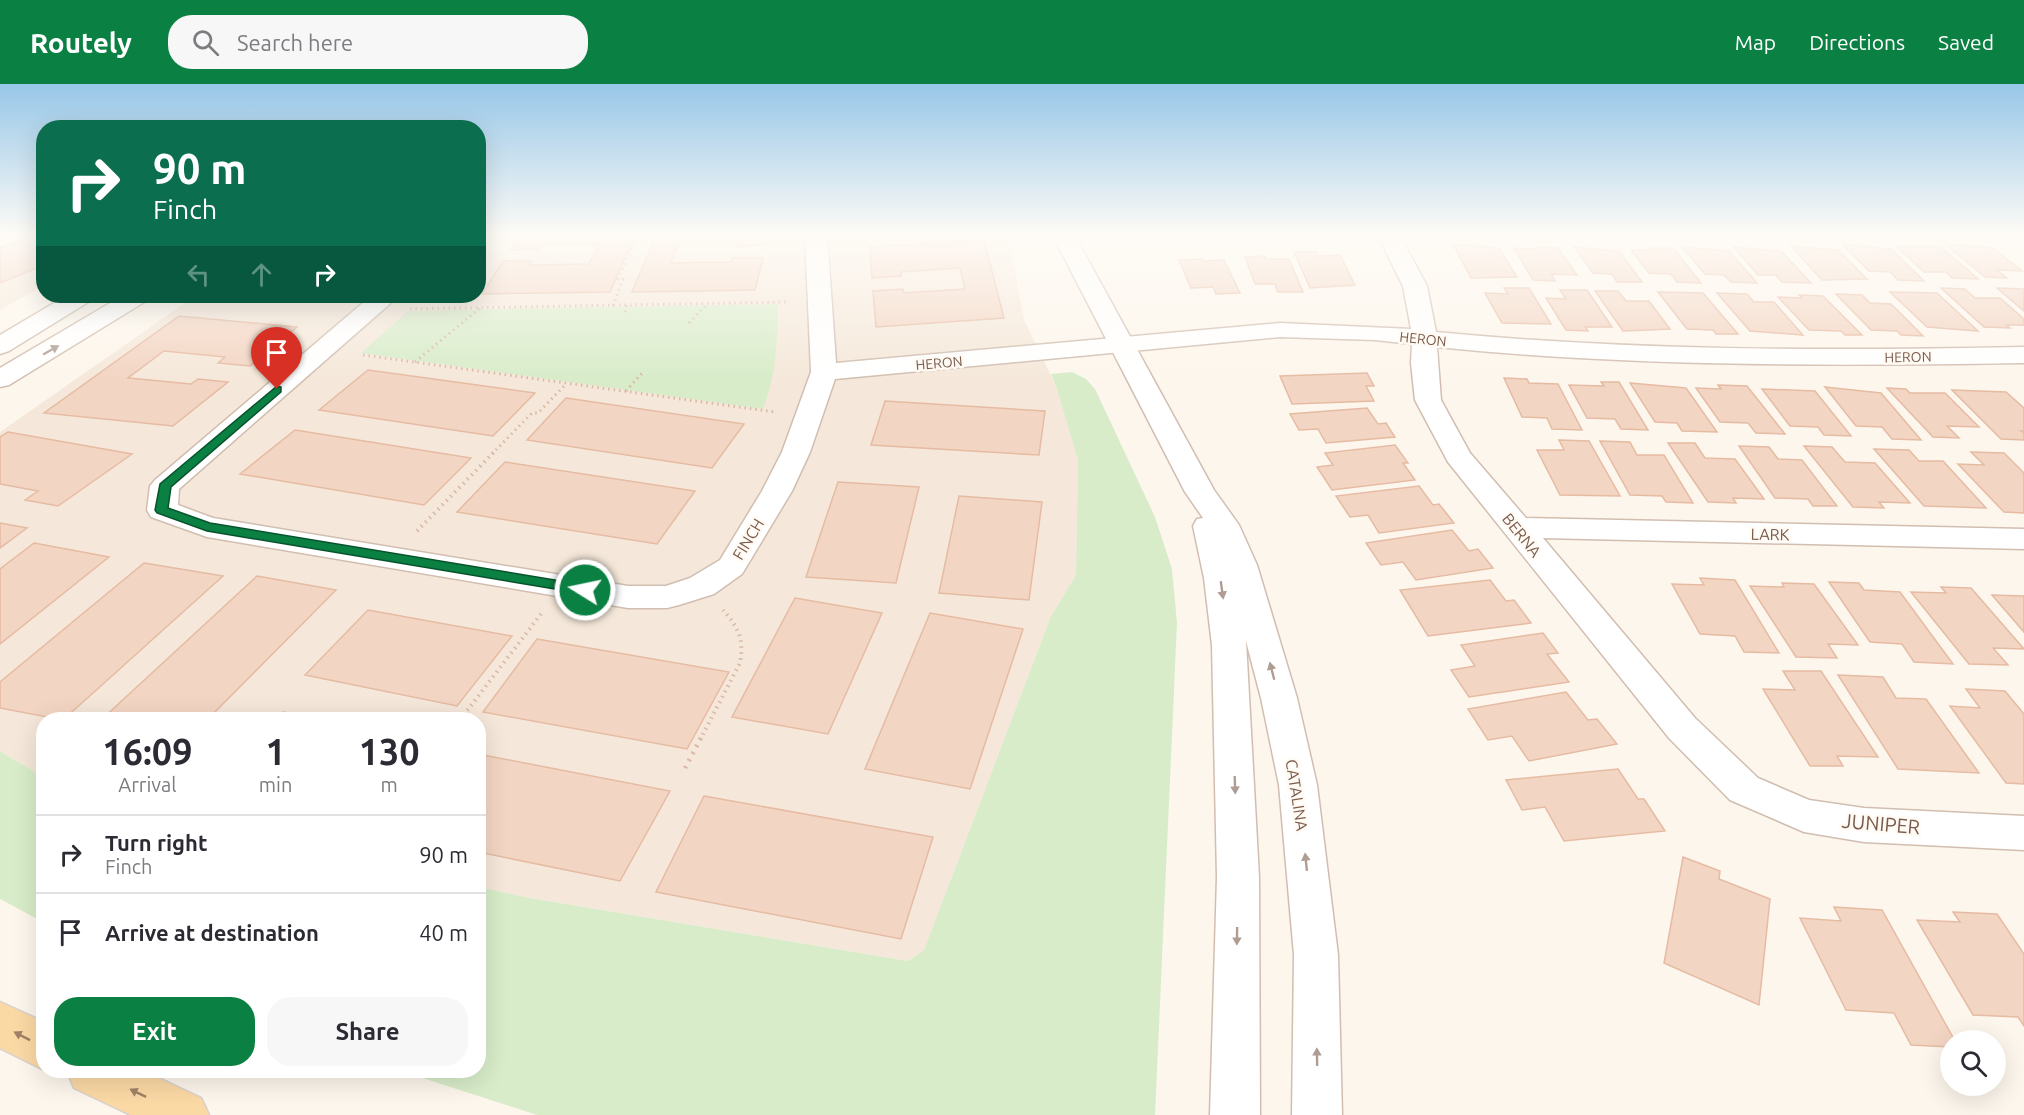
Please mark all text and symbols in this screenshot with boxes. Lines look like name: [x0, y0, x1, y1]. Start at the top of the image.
search box: [168, 15, 588, 69]
icon: search: [189, 26, 222, 59]
text: Routely: [30, 27, 132, 58]
text: Search here: [237, 30, 353, 55]
text: Map: [1735, 30, 1776, 54]
text: Directions: [1809, 30, 1905, 54]
text: Saved: [1938, 30, 1994, 54]
icon: right: [54, 144, 132, 222]
text: 90 m: [153, 145, 247, 192]
text: Finch: [153, 194, 217, 224]
icon: left: [182, 258, 215, 291]
icon: ahead: [245, 258, 278, 291]
icon: right: [308, 258, 341, 291]
pin: [251, 327, 302, 389]
street label: HERON: [1399, 329, 1447, 349]
icon: arrive: [260, 336, 293, 369]
one-way arrow: [43, 344, 59, 355]
street label: HERON: [1884, 349, 1932, 365]
street label: HERON: [915, 353, 963, 373]
street label: BERNA: [1499, 510, 1545, 561]
street label: FINCH: [729, 515, 767, 563]
street label: LARK: [1750, 525, 1790, 543]
position arrow: [553, 558, 617, 622]
one-way arrow: [1217, 581, 1226, 600]
one-way arrow: [1266, 661, 1276, 680]
text: 16:09: [102, 731, 192, 772]
text: 1: [265, 731, 286, 772]
text: 130: [359, 731, 420, 772]
street label: CATALINA: [1282, 758, 1312, 833]
text: Arrival: [118, 773, 177, 796]
text: min: [259, 773, 292, 796]
text: m: [381, 773, 398, 796]
one-way arrow: [1230, 775, 1239, 794]
street label: JUNIPER: [1841, 809, 1921, 838]
text: Turn right: [105, 830, 207, 855]
icon: right: [54, 838, 87, 871]
text: 90 m: [419, 842, 468, 867]
one-way arrow: [1301, 852, 1311, 871]
text: Finch: [105, 855, 153, 878]
icon: arrive: [54, 916, 87, 949]
text: Arrive at destination: [105, 920, 319, 945]
text: 40 m: [419, 920, 468, 945]
one-way arrow: [1233, 926, 1242, 945]
button: Exit: [54, 997, 255, 1066]
button: Share: [267, 997, 468, 1066]
map controls: [1940, 1030, 2006, 1096]
button: search: [1940, 1030, 2006, 1096]
one-way arrow: [13, 1031, 30, 1040]
one-way arrow: [1312, 1047, 1322, 1066]
one-way arrow: [129, 1089, 146, 1098]

